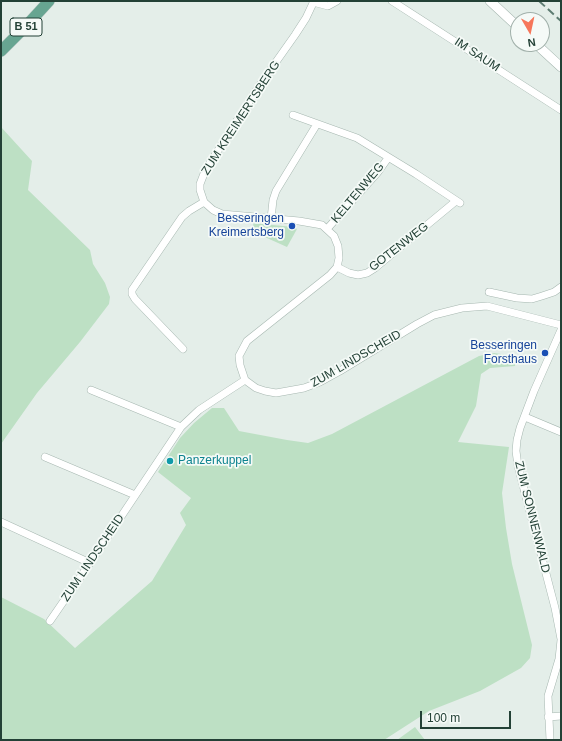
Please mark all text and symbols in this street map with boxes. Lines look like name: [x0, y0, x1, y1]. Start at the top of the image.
north arrow: [510, 12, 550, 52]
road number: B 51: [10, 18, 42, 36]
street label: IM SAUM: [452, 35, 502, 75]
text: N: [527, 36, 537, 49]
street label: ZUM KREIMERTSBERG: [199, 58, 283, 178]
street label: KELTENWEG: [329, 160, 387, 226]
place label: Besseringen Kreimertsberg: [209, 212, 284, 240]
street label: GOTENWEG: [366, 219, 432, 275]
marker: Besseringen Kreimertsberg: [287, 221, 297, 231]
street label: ZUM LINDSCHEID: [308, 327, 404, 391]
place label: Besseringen Forsthaus: [470, 339, 537, 367]
marker: Besseringen Forsthaus: [540, 348, 550, 358]
place label: Panzerkuppel: [178, 454, 251, 468]
marker: Panzerkuppel: [165, 456, 175, 466]
street label: ZUM SONNENWALD: [511, 460, 553, 574]
street label: ZUM LINDSCHEID: [59, 512, 127, 604]
scale bar: [422, 703, 513, 729]
text: 100 m: [427, 711, 460, 725]

